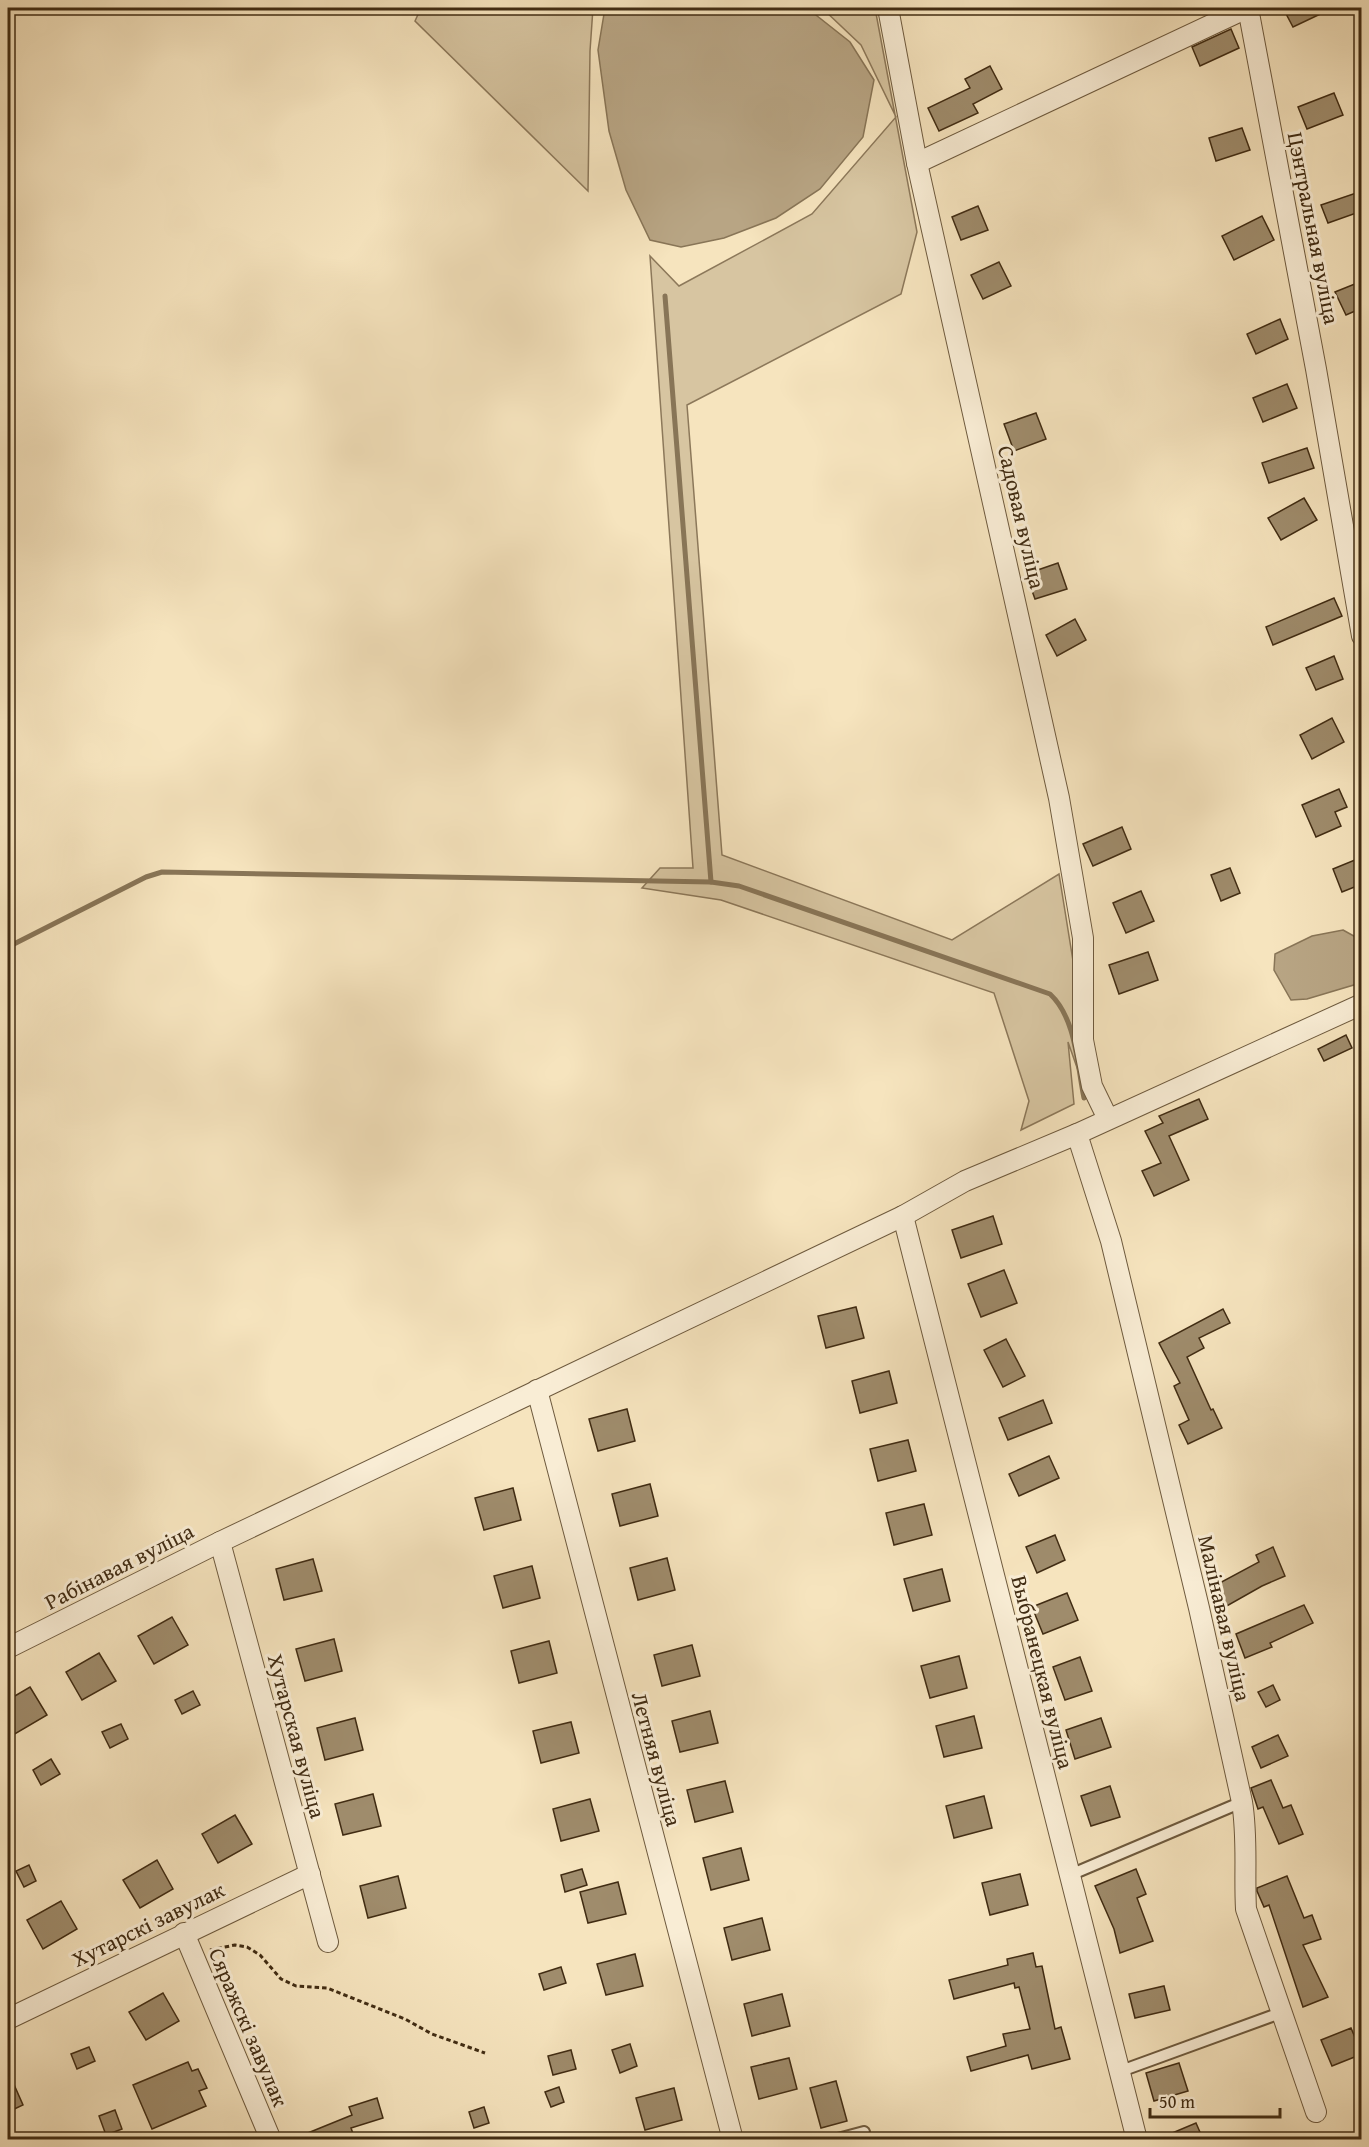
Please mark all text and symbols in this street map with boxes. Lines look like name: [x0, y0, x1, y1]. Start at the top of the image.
street label: Цэнтральная вуліца: [1280, 129, 1348, 327]
street label: Садовая вуліца: [990, 442, 1054, 592]
street label: Рабінавая вуліца: [39, 1514, 200, 1617]
street label: Малінавая вуліца: [1190, 1532, 1260, 1705]
street label: Выбранецкая вуліца: [1003, 1572, 1083, 1773]
street label: Хутарская вуліца: [260, 1650, 334, 1822]
street label: Летняя вуліца: [624, 1688, 690, 1830]
street label: Хутарскі завулак: [66, 1873, 230, 1975]
street label: Сяражскі завулак: [201, 1943, 297, 2112]
scale bar: [1150, 2081, 1280, 2119]
text: 50 m: [1159, 2088, 1195, 2115]

